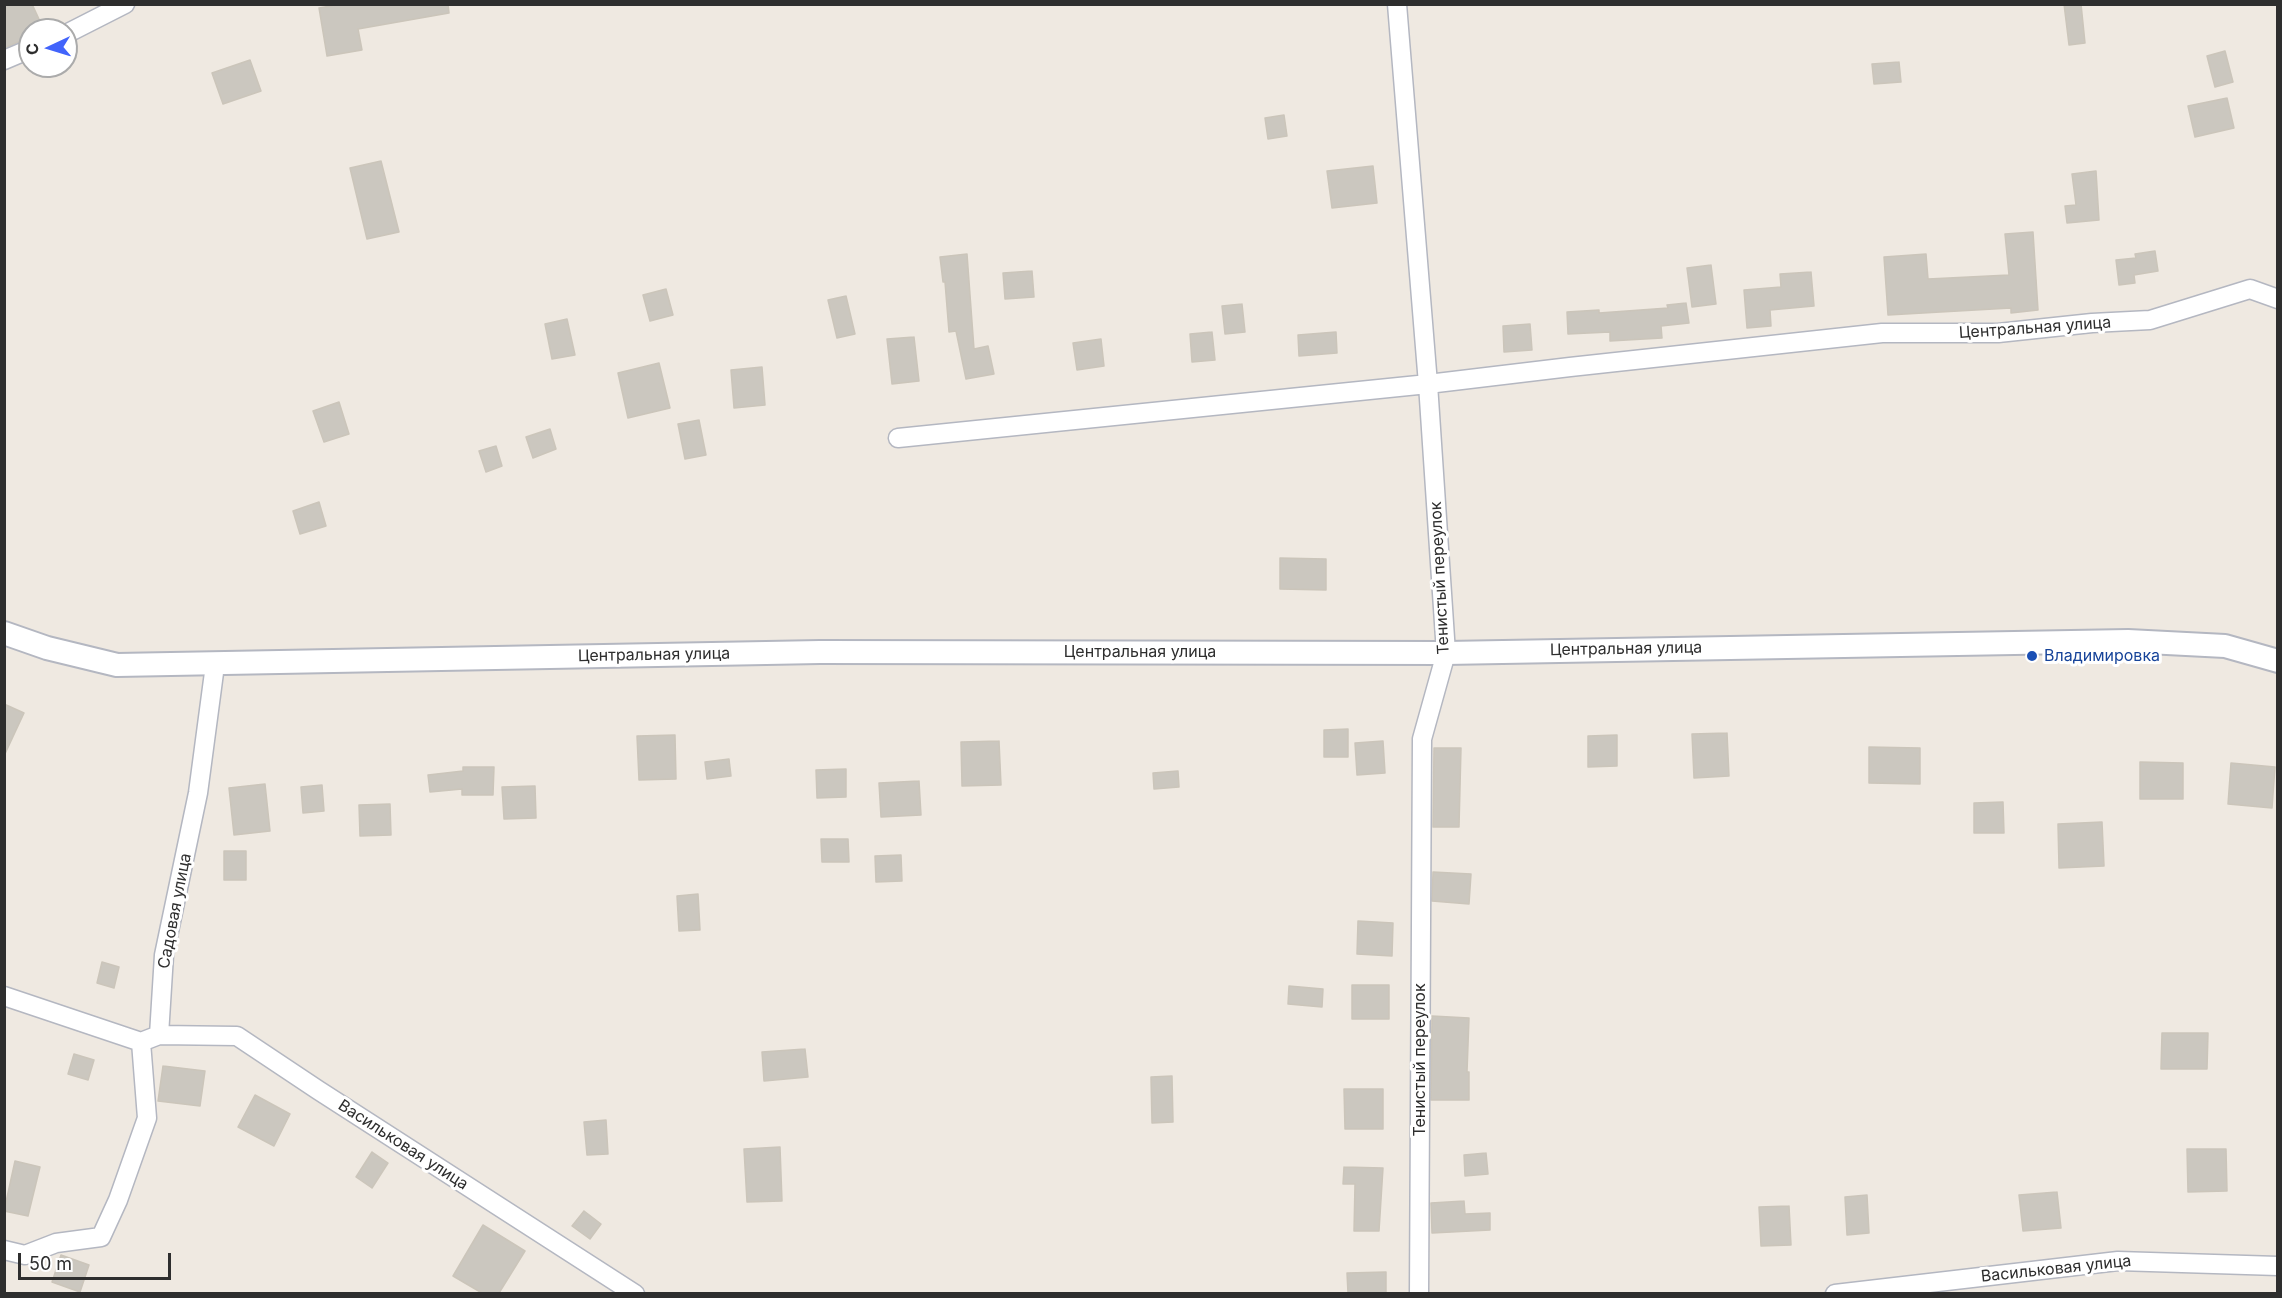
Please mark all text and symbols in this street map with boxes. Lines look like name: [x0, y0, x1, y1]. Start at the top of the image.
north arrow: [18, 18, 78, 78]
text: С: [22, 43, 42, 56]
street label: Центральная улица: [1958, 313, 2112, 343]
street label: Тенистый переулок: [1426, 501, 1454, 655]
street label: Центральная улица: [1550, 638, 1702, 660]
street label: Центральная улица: [1064, 642, 1216, 662]
street label: Центральная улица: [578, 644, 730, 666]
place label: Владимировка: [2044, 646, 2160, 666]
marker: Владимировка: [2025, 649, 2039, 663]
street label: Садовая улица: [154, 852, 196, 970]
street label: Тенистый переулок: [1410, 983, 1430, 1137]
street label: Васильковая улица: [334, 1096, 472, 1194]
scale bar: [21, 1241, 174, 1279]
street label: Васильковая улица: [1980, 1252, 2132, 1286]
text: 50 m: [29, 1253, 72, 1274]

